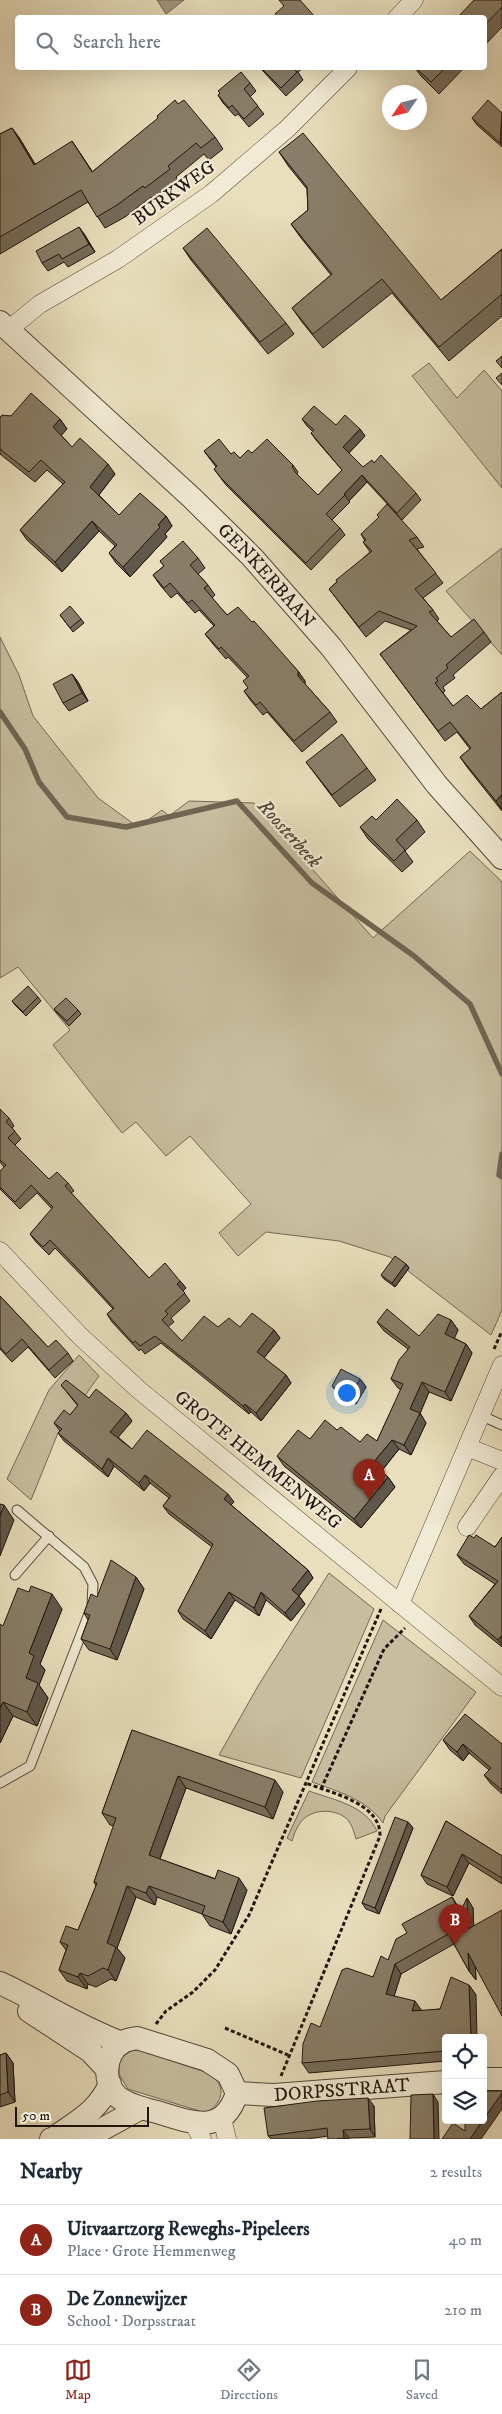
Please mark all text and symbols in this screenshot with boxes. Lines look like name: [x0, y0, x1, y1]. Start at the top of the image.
search box: [15, 15, 487, 70]
icon: search: [33, 29, 61, 57]
text: Search here: [73, 31, 161, 54]
north arrow: [382, 85, 427, 130]
street label: BURKWEG: [128, 155, 220, 231]
street label: GENKERBAAN: [213, 518, 320, 632]
water label: Roosterbeek: [251, 794, 327, 874]
your location: [334, 1380, 360, 1406]
street label: GROTE HEMMENWEG: [170, 1385, 346, 1535]
pin: A: [353, 1459, 385, 1500]
pin: B: [439, 1904, 471, 1945]
map controls: [442, 2034, 487, 2124]
button: locate: [442, 2034, 487, 2079]
street label: DORPSSTRAAT: [273, 2073, 411, 2106]
button: layers: [442, 2079, 487, 2124]
scale bar: [15, 2104, 149, 2127]
text: 50 m: [22, 2107, 50, 2125]
text: Nearby: [20, 2159, 82, 2185]
text: 2 results: [430, 2162, 482, 2182]
text: Uitvaartzorg Reweghs-Pipeleers: [67, 2218, 310, 2241]
text: A: [31, 2230, 41, 2250]
text: 40 m: [449, 2230, 482, 2250]
text: Place · Grote Hemmenweg: [67, 2241, 236, 2261]
text: De Zonnewijzer: [67, 2288, 187, 2311]
text: B: [31, 2300, 41, 2320]
text: 210 m: [444, 2300, 482, 2320]
text: School · Dorpsstraat: [67, 2311, 196, 2331]
tab: Map: [64, 2356, 92, 2404]
tab: Directions: [220, 2356, 278, 2404]
tab: Saved: [406, 2356, 438, 2404]

